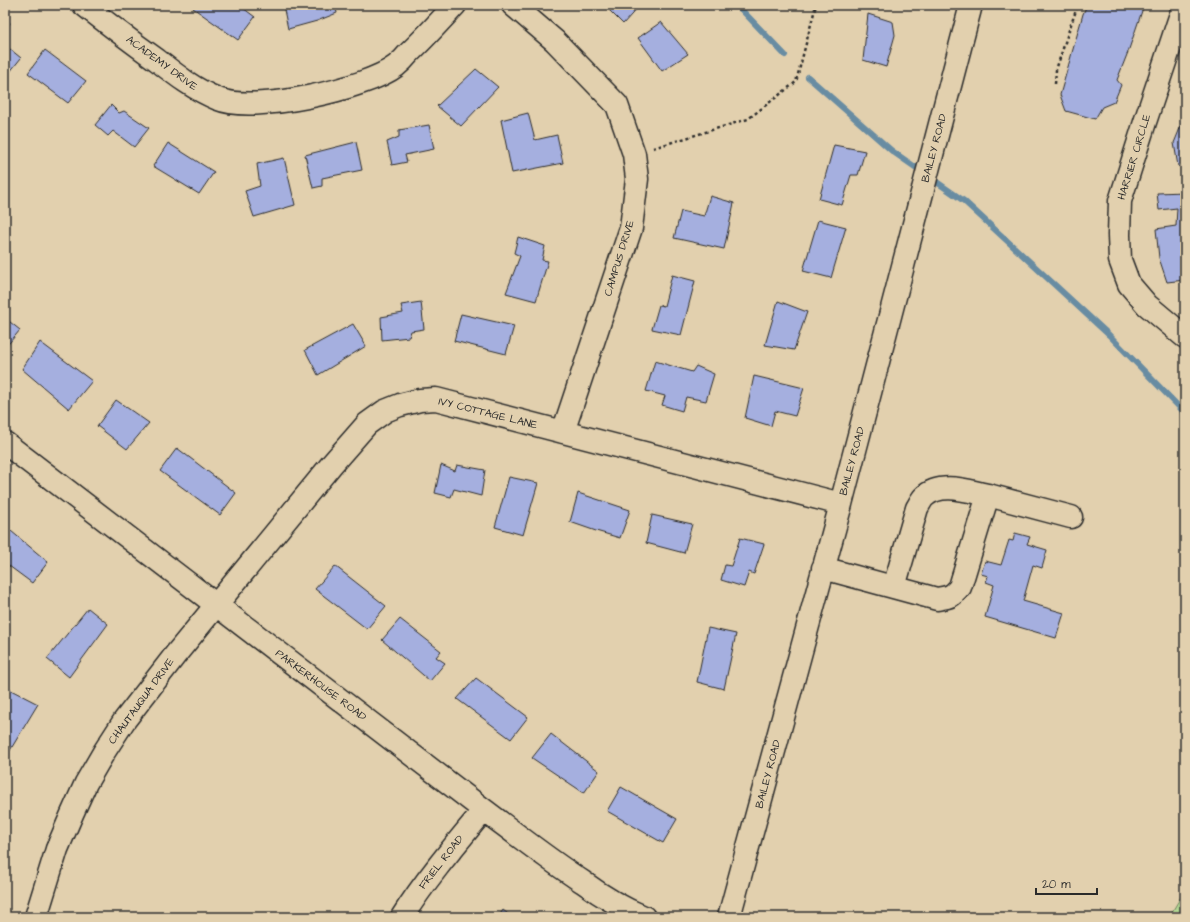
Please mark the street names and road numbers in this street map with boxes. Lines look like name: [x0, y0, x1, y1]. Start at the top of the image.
street label: ACADEMY DRIVE: [123, 32, 201, 94]
street label: BAILEY ROAD: [918, 112, 950, 184]
street label: HARRIER CIRCLE: [1114, 112, 1154, 202]
street label: CAMPUS DRIVE: [600, 218, 638, 298]
street label: IVY COTTAGE LANE: [437, 393, 539, 433]
street label: BAILEY ROAD: [836, 425, 868, 497]
street label: PARKERHOUSE ROAD: [272, 646, 370, 724]
street label: CHAUTAUQUA DRIVE: [105, 654, 178, 747]
street label: BAILEY ROAD: [752, 738, 784, 810]
street label: FRIEL ROAD: [415, 832, 467, 892]

